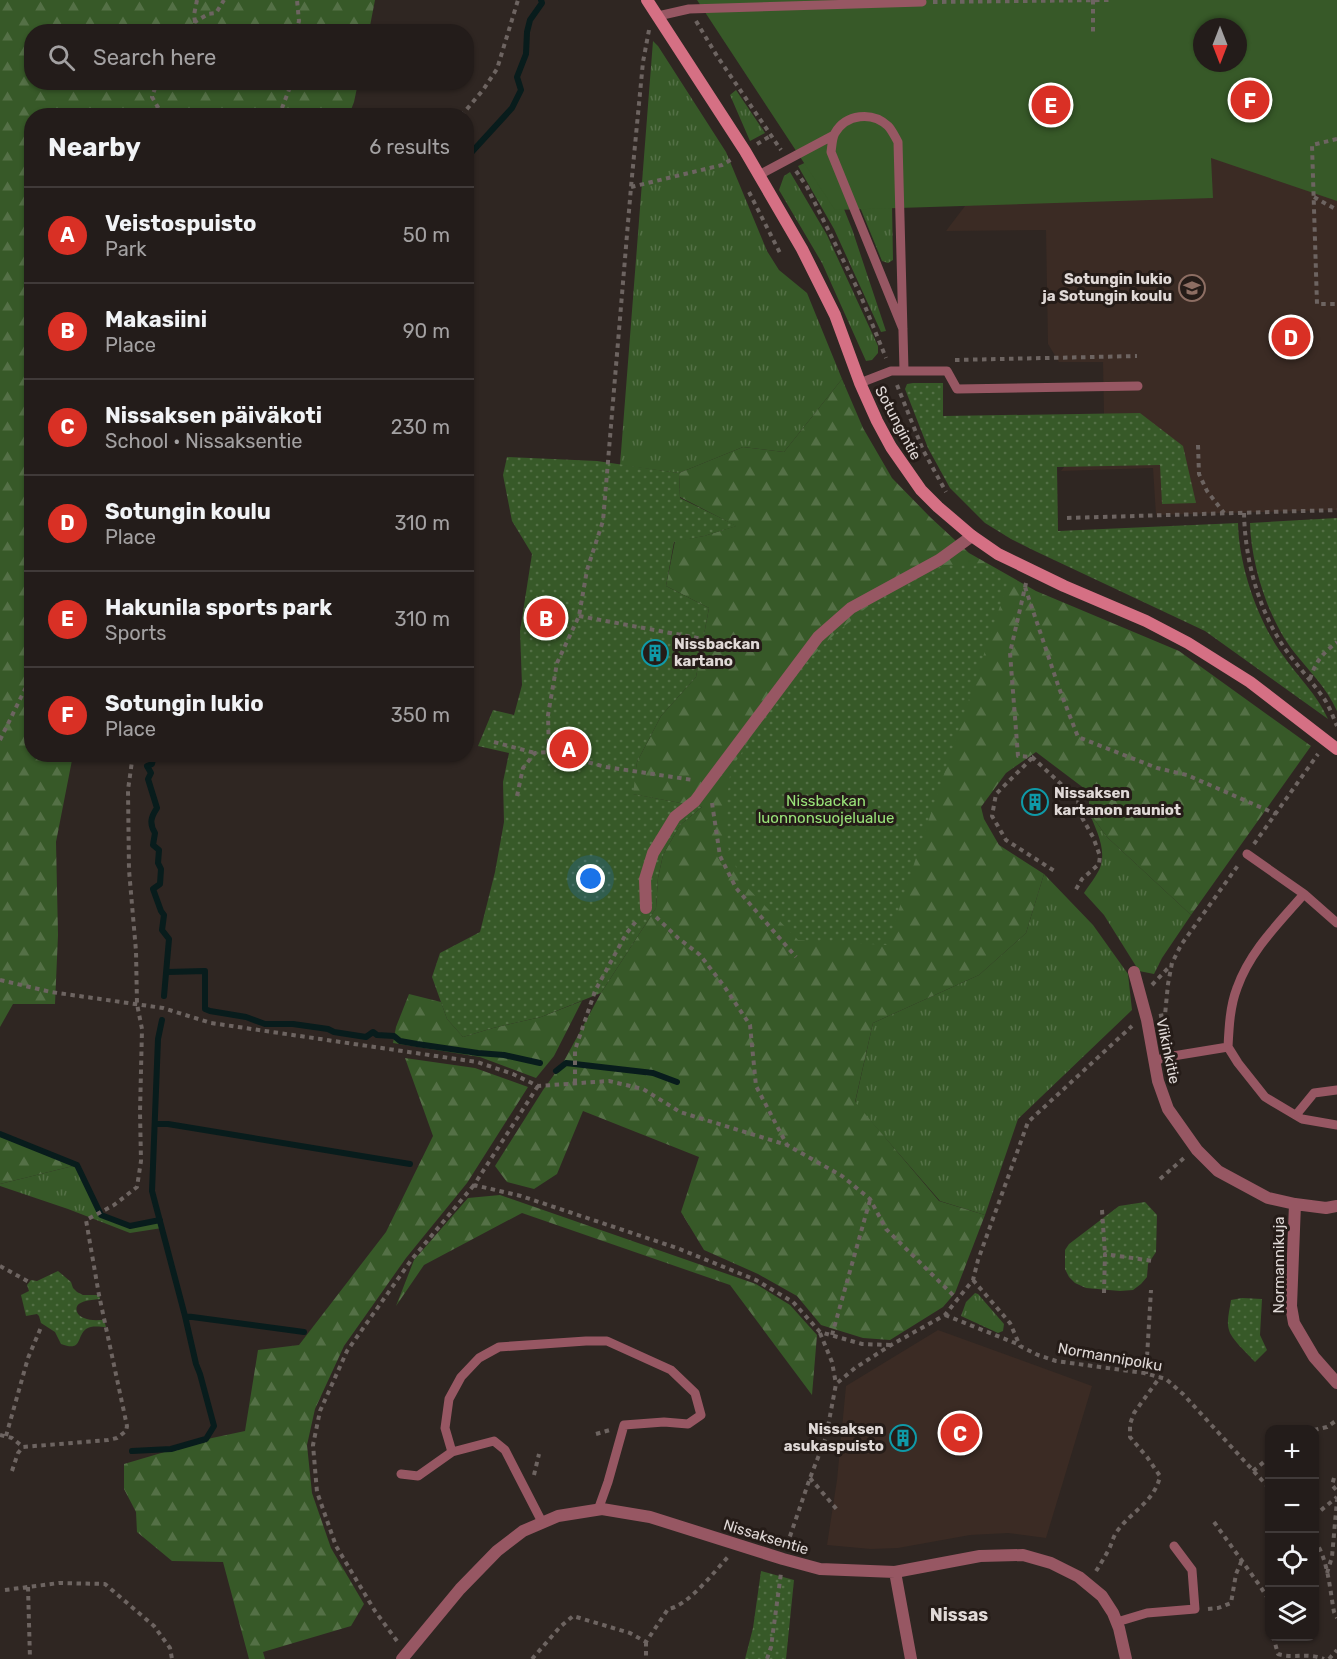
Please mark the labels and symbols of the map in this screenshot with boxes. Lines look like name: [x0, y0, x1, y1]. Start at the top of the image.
north arrow: [1193, 18, 1247, 72]
pin: F: [1230, 78, 1270, 122]
pin: E: [1032, 82, 1070, 128]
place label: Sotungin lukio ja Sotungin koulu: [1041, 270, 1172, 305]
school or university icon: Sotungin lukio ja Sotungin koulu: [1177, 273, 1207, 303]
pin: D: [1272, 314, 1310, 360]
street label: Sotungintie: [871, 383, 925, 463]
pin: B: [526, 596, 566, 640]
place label: Nissbackan kartano: [674, 635, 760, 670]
building icon: Nissbackan kartano: [640, 638, 670, 668]
pin: A: [550, 726, 588, 771]
place label: Nissaksen kartanon rauniot: [1054, 784, 1181, 819]
building icon: Nissaksen kartanon rauniot: [1020, 787, 1050, 817]
park label: Nissbackan luonnonsuojelualue: [758, 792, 894, 827]
your location: [576, 864, 605, 893]
street label: Viikinkitie: [1152, 1016, 1184, 1086]
street label: Normannikuja: [1270, 1216, 1288, 1314]
street label: Normannipolku: [1056, 1339, 1164, 1375]
pin: C: [940, 1410, 980, 1456]
place label: Nissaksen asukaspuisto: [784, 1420, 884, 1455]
building icon: Nissaksen asukaspuisto: [888, 1423, 918, 1453]
street label: Nissaksentie: [721, 1516, 811, 1558]
district label: Nissas: [930, 1604, 988, 1626]

